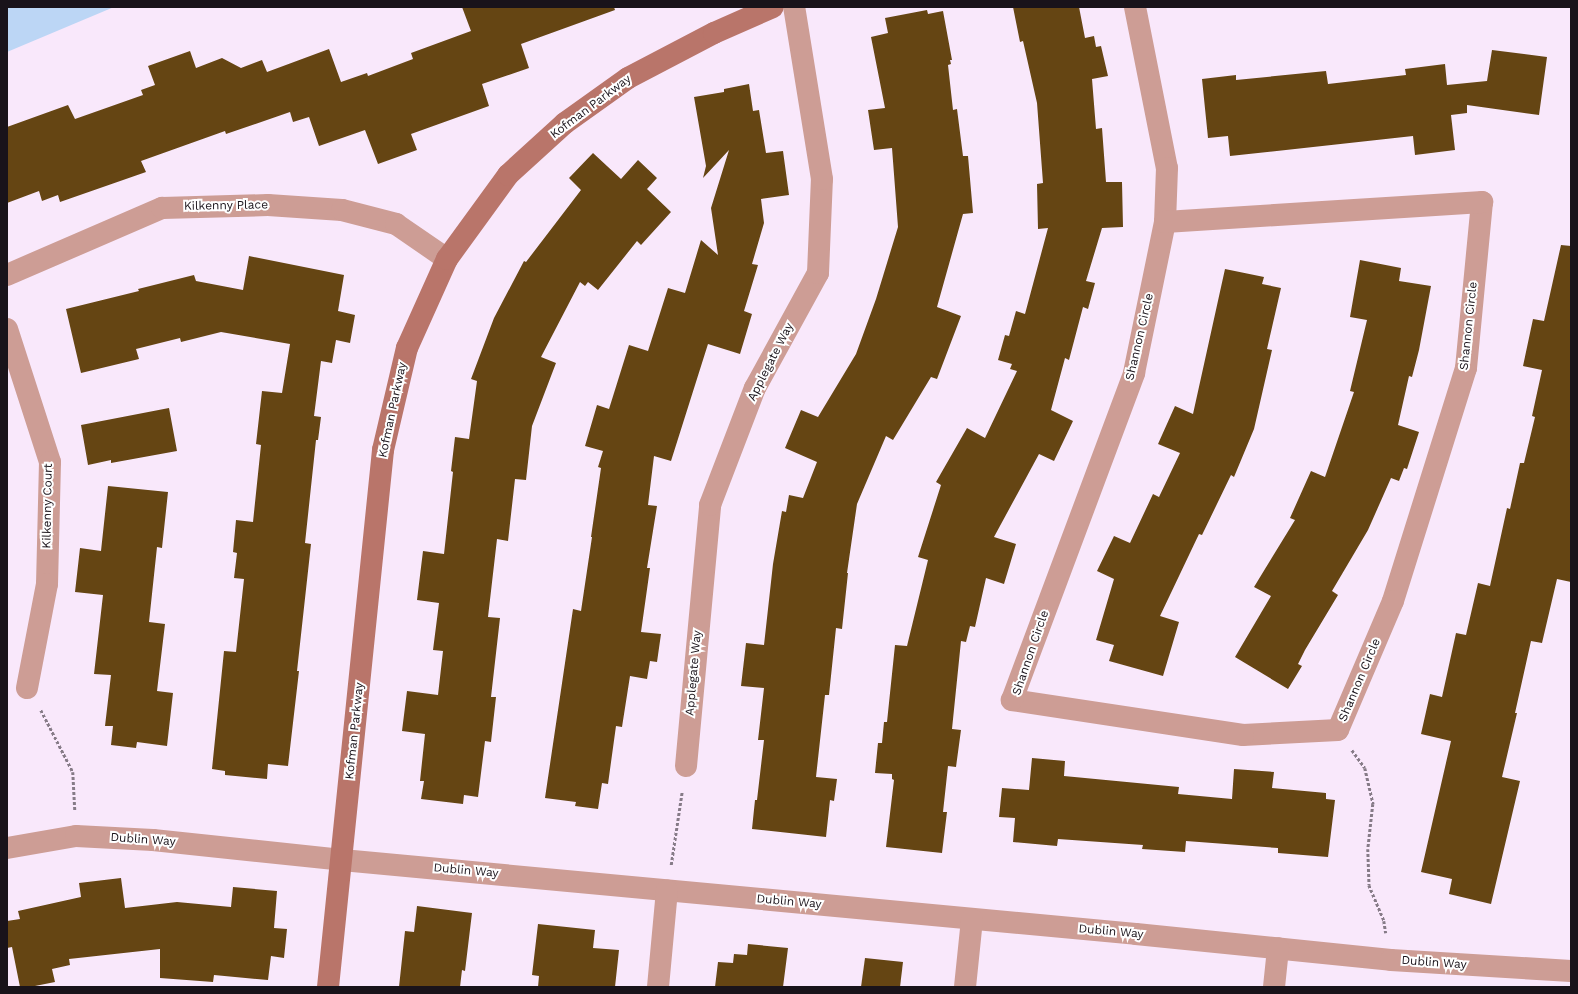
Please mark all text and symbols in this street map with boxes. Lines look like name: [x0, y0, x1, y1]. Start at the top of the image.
street label: Kofman Parkway: [548, 72, 634, 142]
street label: Kilkenny Place: [184, 198, 268, 214]
street label: Shannon Circle: [1457, 281, 1481, 371]
street label: Shannon Circle: [1123, 292, 1157, 382]
street label: Applegate Way: [745, 320, 797, 404]
street label: Kofman Parkway: [376, 361, 410, 459]
street label: Kilkenny Court: [40, 463, 56, 549]
street label: Shannon Circle: [1010, 609, 1052, 697]
street label: Applegate Way: [683, 629, 705, 717]
street label: Shannon Circle: [1336, 636, 1384, 724]
street label: Kofman Parkway: [343, 682, 367, 780]
street label: Dublin Way: [110, 831, 176, 849]
street label: Dublin Way: [433, 861, 499, 881]
street label: Dublin Way: [756, 892, 822, 912]
street label: Dublin Way: [1078, 922, 1144, 942]
street label: Dublin Way: [1401, 954, 1467, 972]

